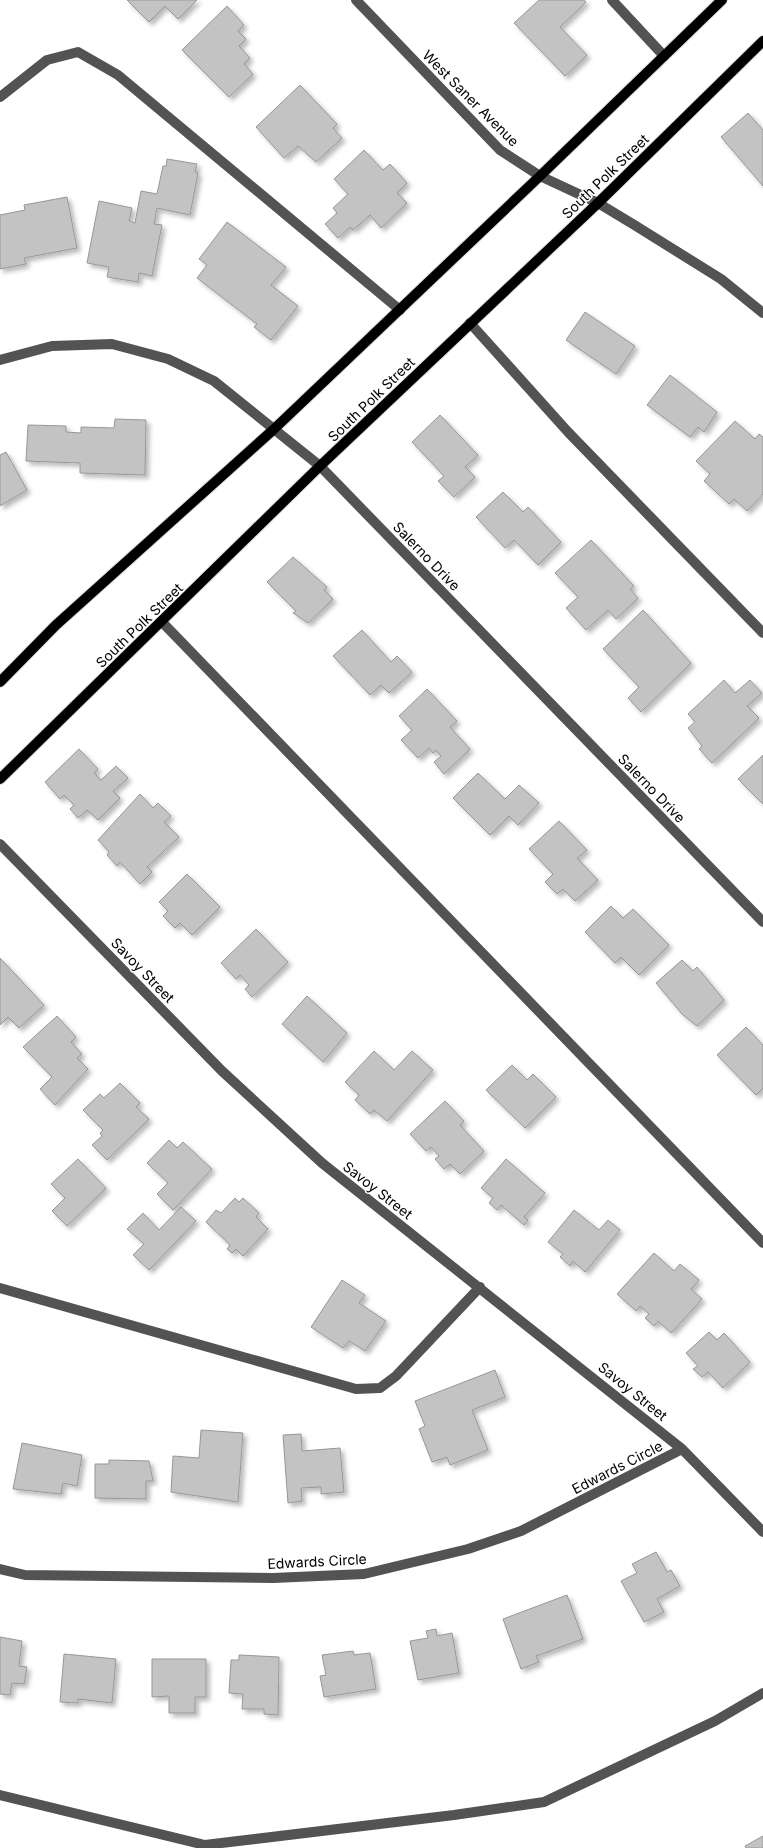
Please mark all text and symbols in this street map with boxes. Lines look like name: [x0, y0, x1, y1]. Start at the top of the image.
street label: West Saner Avenue: [419, 46, 523, 150]
street label: South Polk Street: [558, 130, 652, 222]
street label: South Polk Street: [324, 353, 418, 445]
street label: Salerno Drive: [390, 518, 464, 594]
street label: South Polk Street: [92, 579, 186, 671]
street label: Salerno Drive: [615, 750, 689, 826]
street label: Savoy Street: [108, 934, 178, 1006]
street label: Savoy Street: [340, 1158, 417, 1223]
street label: Savoy Street: [595, 1358, 671, 1424]
street label: Edwards Circle: [569, 1437, 665, 1497]
street label: Edwards Circle: [267, 1550, 367, 1572]

